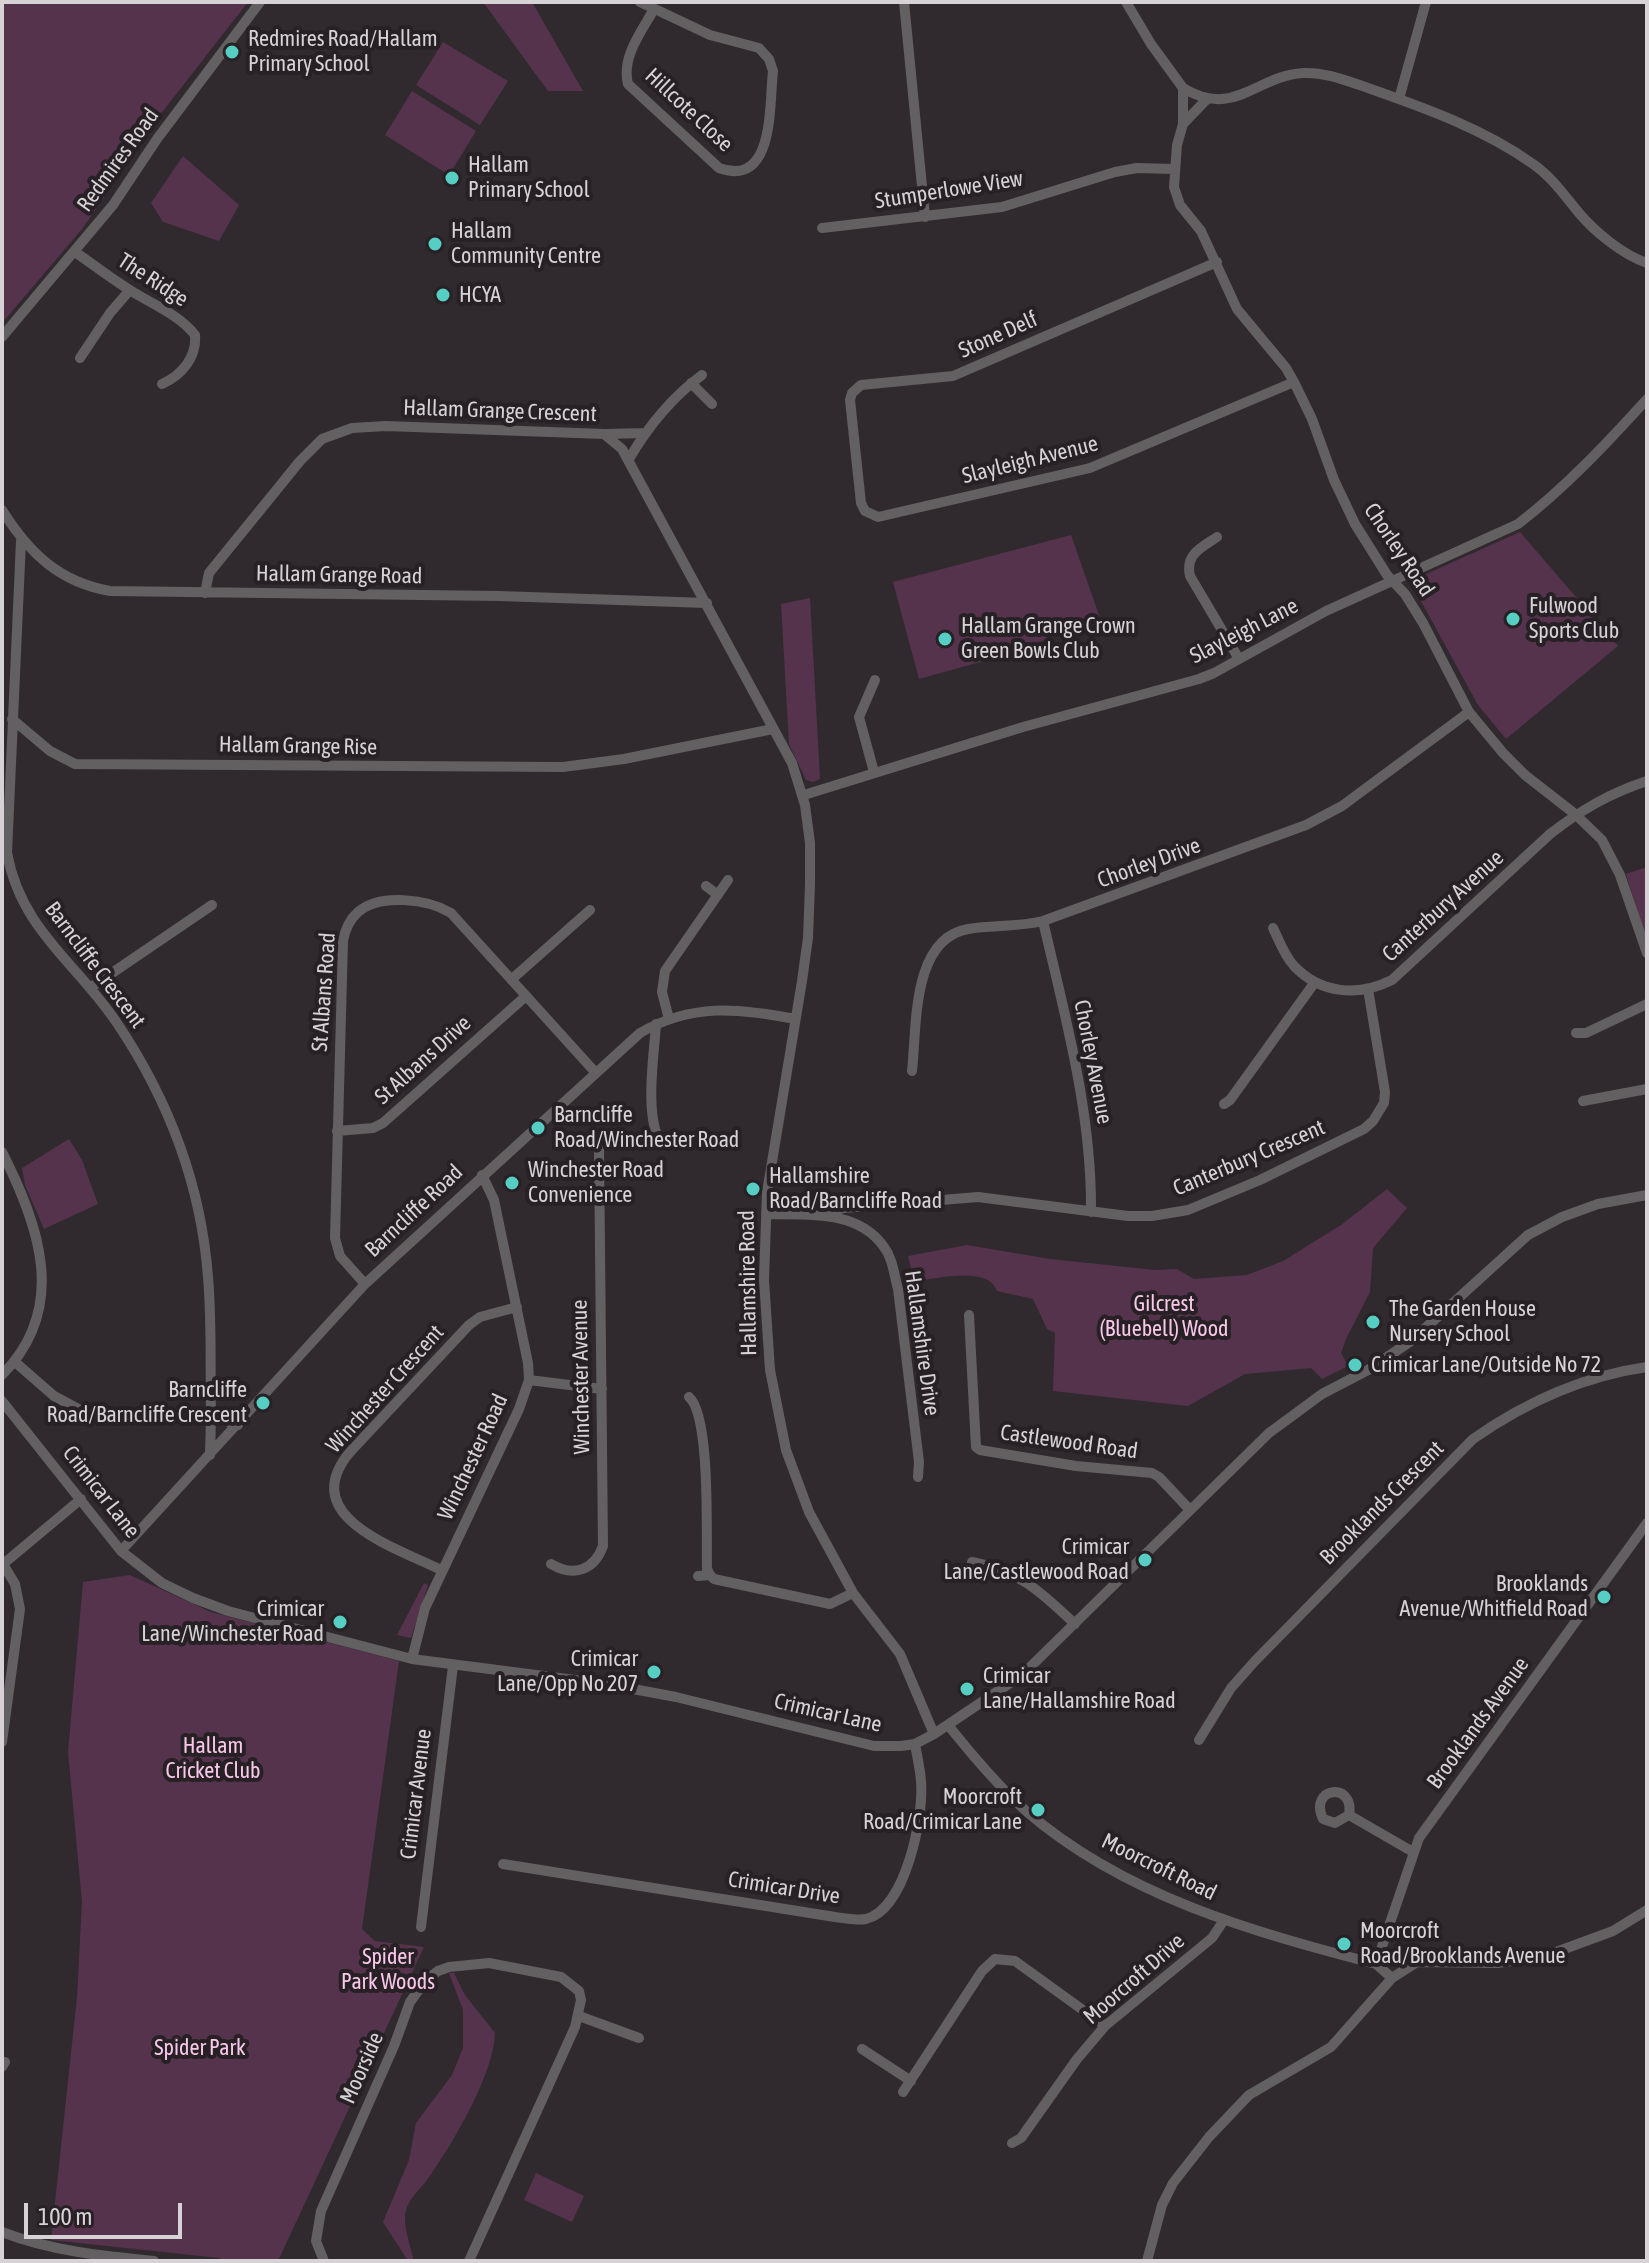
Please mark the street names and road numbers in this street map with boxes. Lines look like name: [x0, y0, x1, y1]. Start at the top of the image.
street label: Hillcote Close: [640, 63, 738, 157]
street label: Redmires Road: [72, 103, 164, 217]
street label: Stumperlowe View: [873, 165, 1025, 215]
street label: The Ridge: [113, 248, 193, 312]
street label: Stone Delf: [954, 306, 1042, 364]
street label: Hallam Grange Crescent: [403, 394, 597, 428]
street label: Slayleigh Avenue: [959, 430, 1101, 490]
street label: Chorley Road: [1358, 498, 1440, 602]
street label: Hallam Grange Road: [256, 560, 422, 590]
street label: Slayleigh Lane: [1186, 593, 1302, 669]
street label: Hallam Grange Rise: [219, 731, 377, 761]
street label: Chorley Drive: [1094, 832, 1204, 894]
street label: Canterbury Avenue: [1377, 845, 1509, 967]
street label: Barncliffe Crescent: [39, 897, 151, 1033]
street label: St Albans Road: [307, 932, 341, 1052]
street label: Chorley Avenue: [1068, 998, 1118, 1126]
street label: St Albans Drive: [370, 1010, 476, 1110]
street label: Canterbury Crescent: [1169, 1114, 1329, 1202]
street label: Barncliffe Road: [360, 1159, 468, 1263]
street label: Hallamshire Road: [734, 1210, 762, 1356]
street label: Hallamshire Drive: [899, 1269, 945, 1417]
street label: Winchester Avenue: [566, 1299, 596, 1455]
street label: Winchester Crescent: [321, 1320, 449, 1458]
street label: Winchester Road: [432, 1390, 514, 1524]
street label: Castlewood Road: [999, 1419, 1139, 1465]
street label: Brooklands Crescent: [1315, 1436, 1449, 1570]
street label: Crimicar Lane: [57, 1441, 145, 1543]
street label: Brooklands Avenue: [1421, 1652, 1535, 1794]
street label: Crimicar Lane: [772, 1688, 884, 1738]
street label: Crimicar Avenue: [395, 1727, 437, 1861]
street label: Moorcroft Road: [1097, 1828, 1221, 1906]
street label: Crimicar Drive: [726, 1866, 842, 1910]
street label: Moorcroft Drive: [1078, 1928, 1190, 2030]
street label: Moorside: [335, 2028, 389, 2108]

